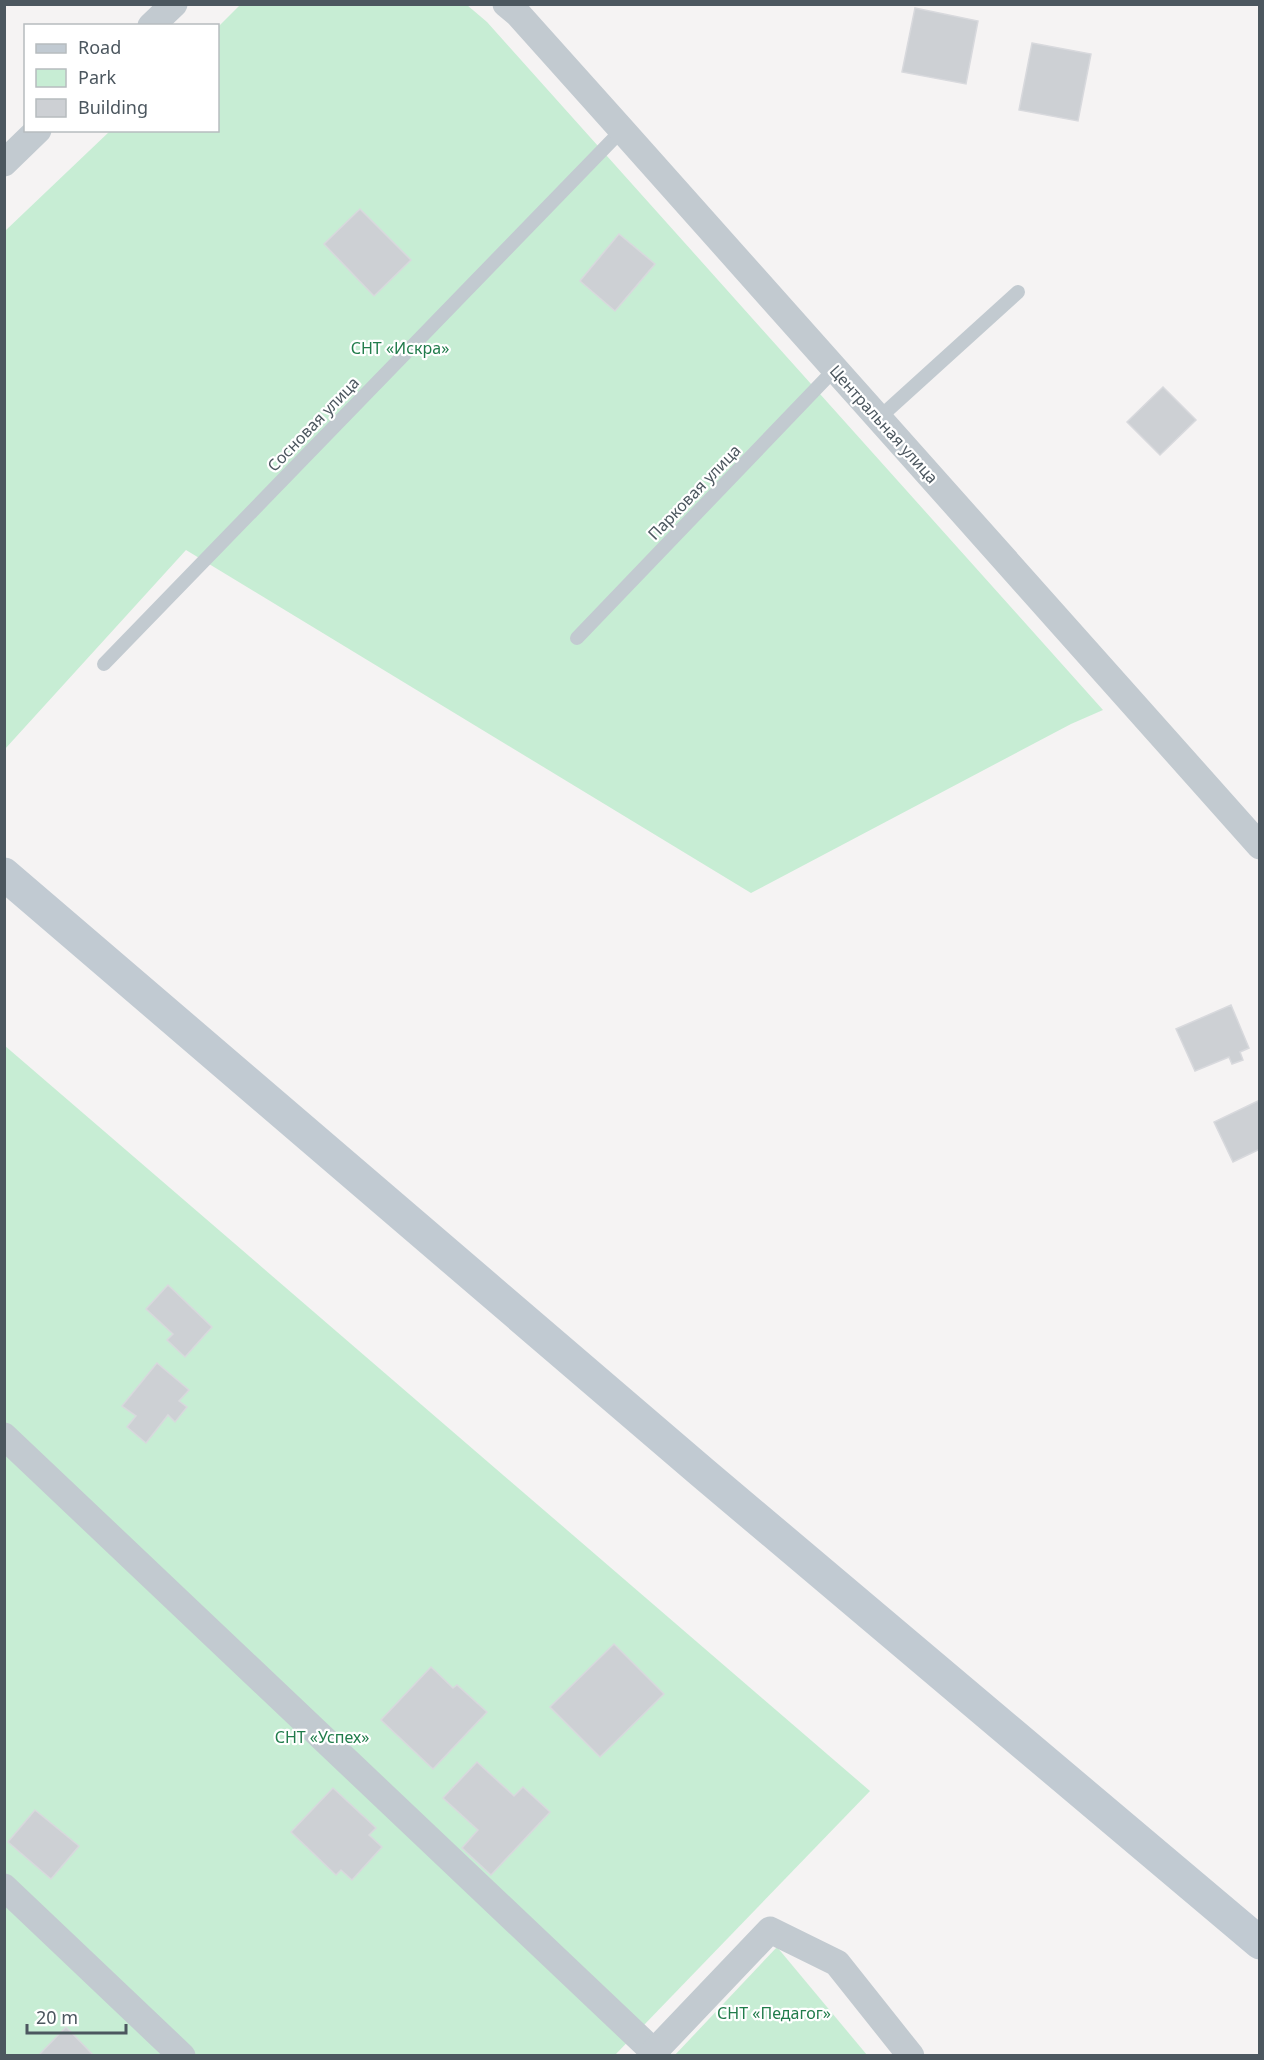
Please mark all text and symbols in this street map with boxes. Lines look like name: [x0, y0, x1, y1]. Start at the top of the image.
legend: [24, 24, 219, 132]
text: Road: [78, 35, 121, 59]
text: Park: [78, 65, 116, 89]
text: Building: [78, 95, 148, 119]
park label: СНТ «Искра»: [351, 337, 449, 359]
street label: Центральная улица: [825, 360, 943, 488]
street label: Сосновая улица: [262, 372, 364, 476]
street label: Парковая улица: [643, 440, 745, 544]
park label: СНТ «Успех»: [275, 1726, 369, 1748]
scale bar: [27, 1997, 126, 2035]
park label: СНТ «Педагог»: [717, 2002, 831, 2024]
text: 20 m: [36, 2005, 78, 2029]

